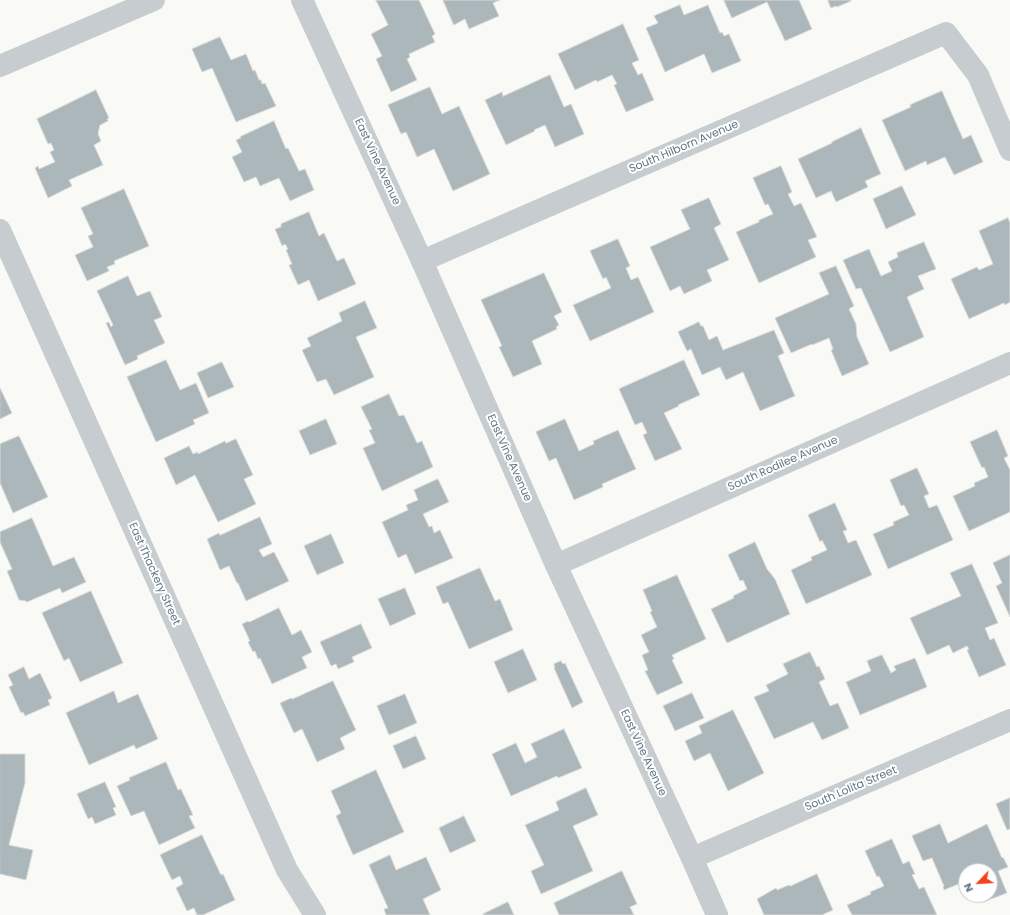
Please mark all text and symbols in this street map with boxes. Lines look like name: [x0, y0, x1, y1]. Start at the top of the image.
street label: East Vine Avenue: [351, 117, 403, 207]
street label: South Hilborn Avenue: [627, 118, 741, 176]
street label: East Vine Avenue: [484, 412, 534, 504]
street label: South Rodilee Avenue: [726, 434, 840, 494]
street label: East Thackery Street: [125, 521, 183, 627]
street label: East Vine Avenue: [617, 708, 669, 798]
street label: South Lolita Street: [803, 764, 899, 814]
north arrow: [958, 863, 998, 903]
text: N: [959, 881, 977, 895]

